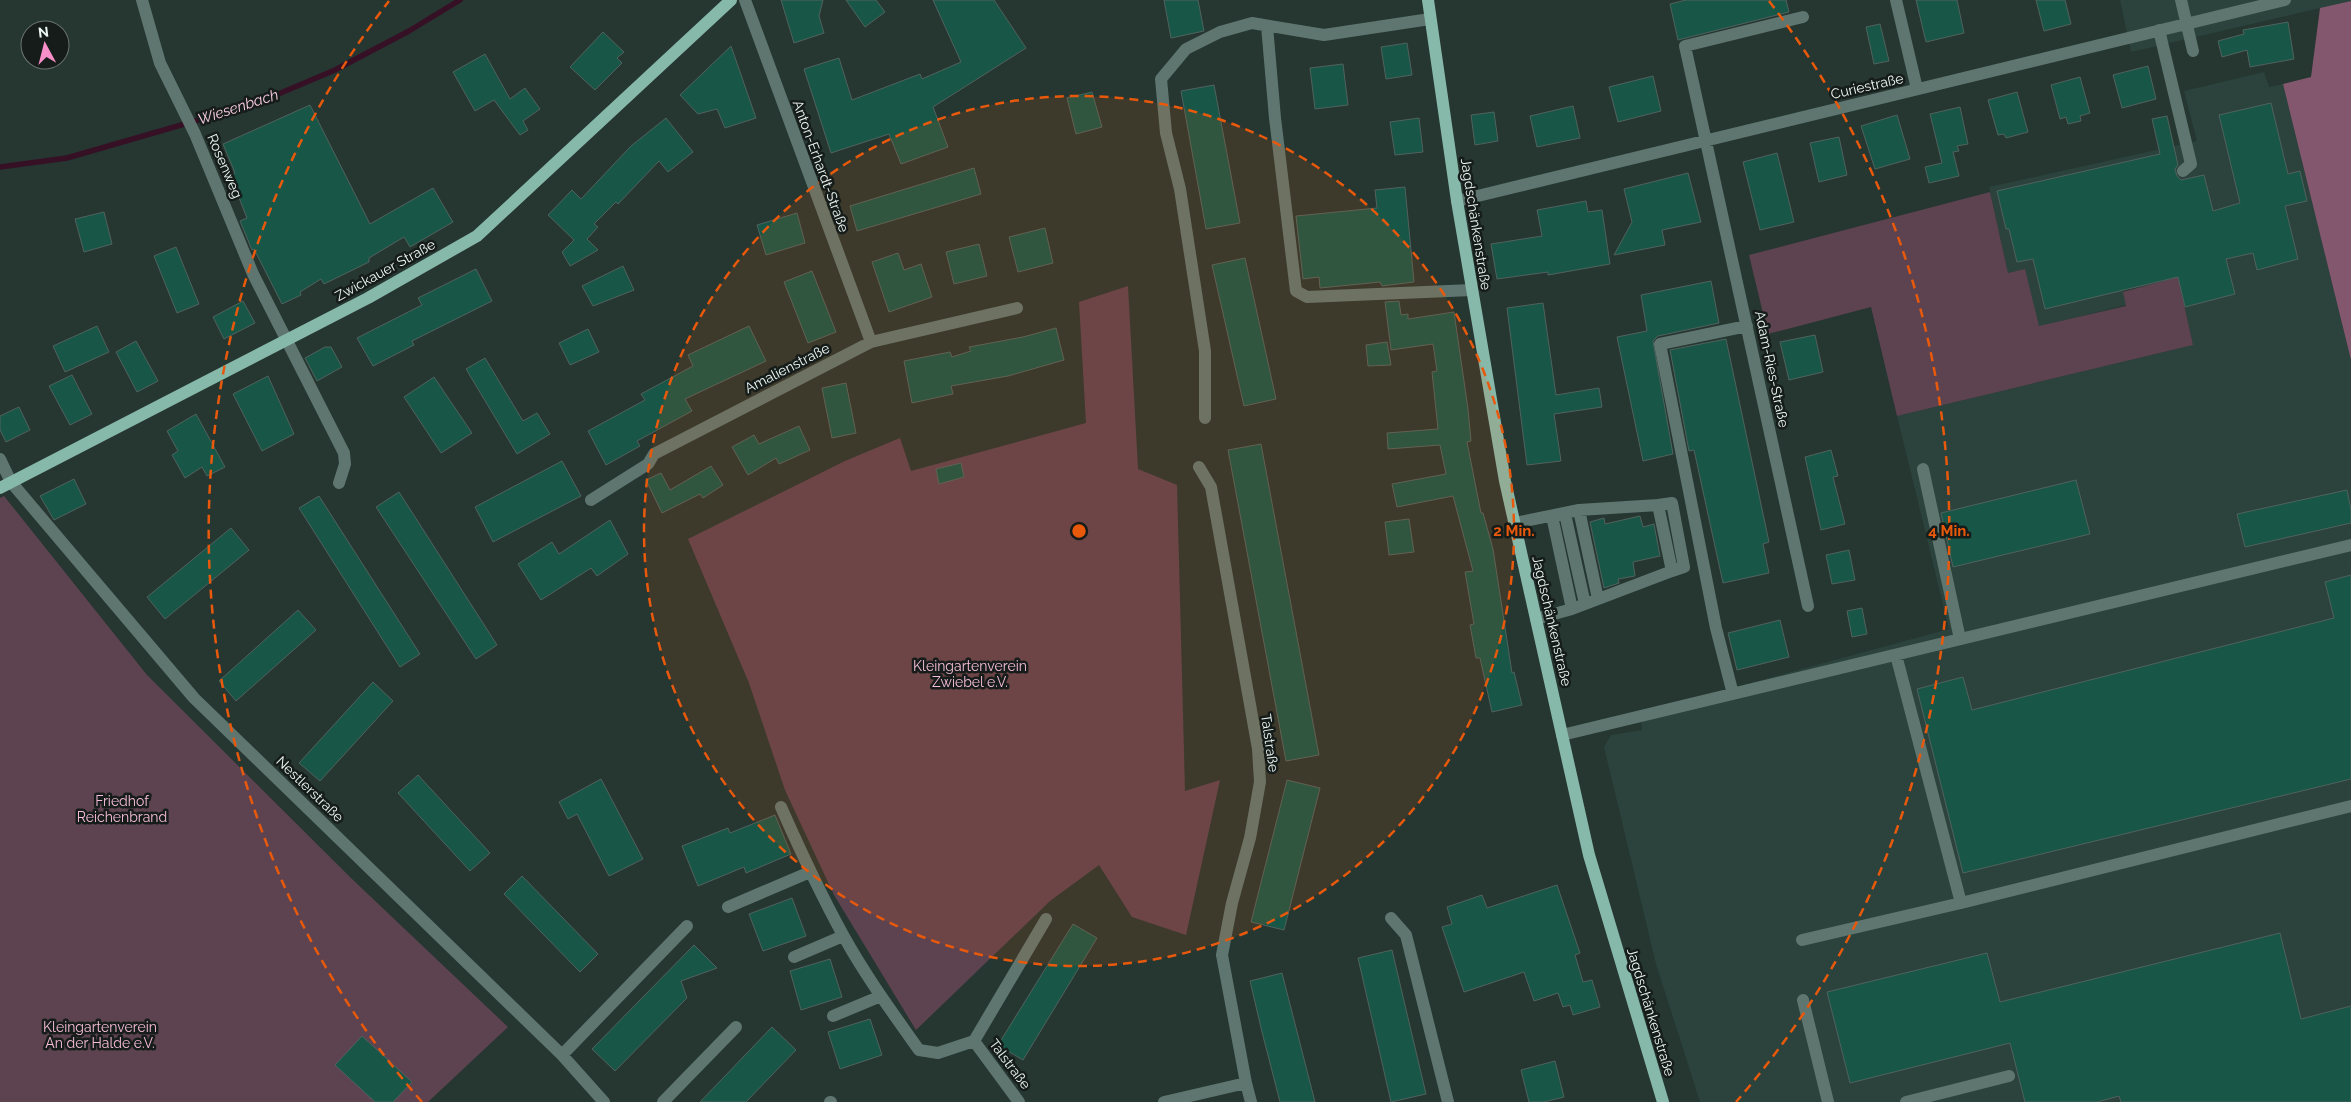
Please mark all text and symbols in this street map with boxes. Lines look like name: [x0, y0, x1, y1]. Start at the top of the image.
north arrow: [20, 20, 70, 70]
text: N: [37, 24, 50, 41]
street label: Curiestraße: [1829, 70, 1905, 102]
water label: Wiesenbach: [195, 86, 281, 128]
street label: Anton-Erhardt-Straße: [790, 98, 852, 234]
street label: Rosenweg: [204, 131, 246, 201]
street label: Jagdschänkenstraße: [1458, 157, 1494, 291]
street label: Zwickauer Straße: [332, 236, 438, 304]
street label: Adam-Ries-Straße: [1752, 309, 1792, 429]
street label: Amalienstraße: [742, 340, 832, 396]
centre of rings: [1070, 522, 1088, 540]
text: 2 Min.: [1493, 522, 1535, 540]
text: 4 Min.: [1928, 522, 1970, 540]
street label: Jagdschänkenstraße: [1529, 554, 1575, 688]
park label: Kleingartenverein Zwiebel e.V.: [913, 658, 1027, 690]
street label: Talstraße: [1258, 713, 1282, 773]
street label: Nestlerstraße: [273, 753, 347, 825]
park label: Friedhof Reichenbrand: [77, 793, 167, 825]
street label: Jagdschänkenstraße: [1624, 946, 1678, 1078]
park label: Kleingartenverein An der Halde e.V.: [43, 1019, 157, 1051]
street label: Talstraße: [986, 1036, 1034, 1092]

